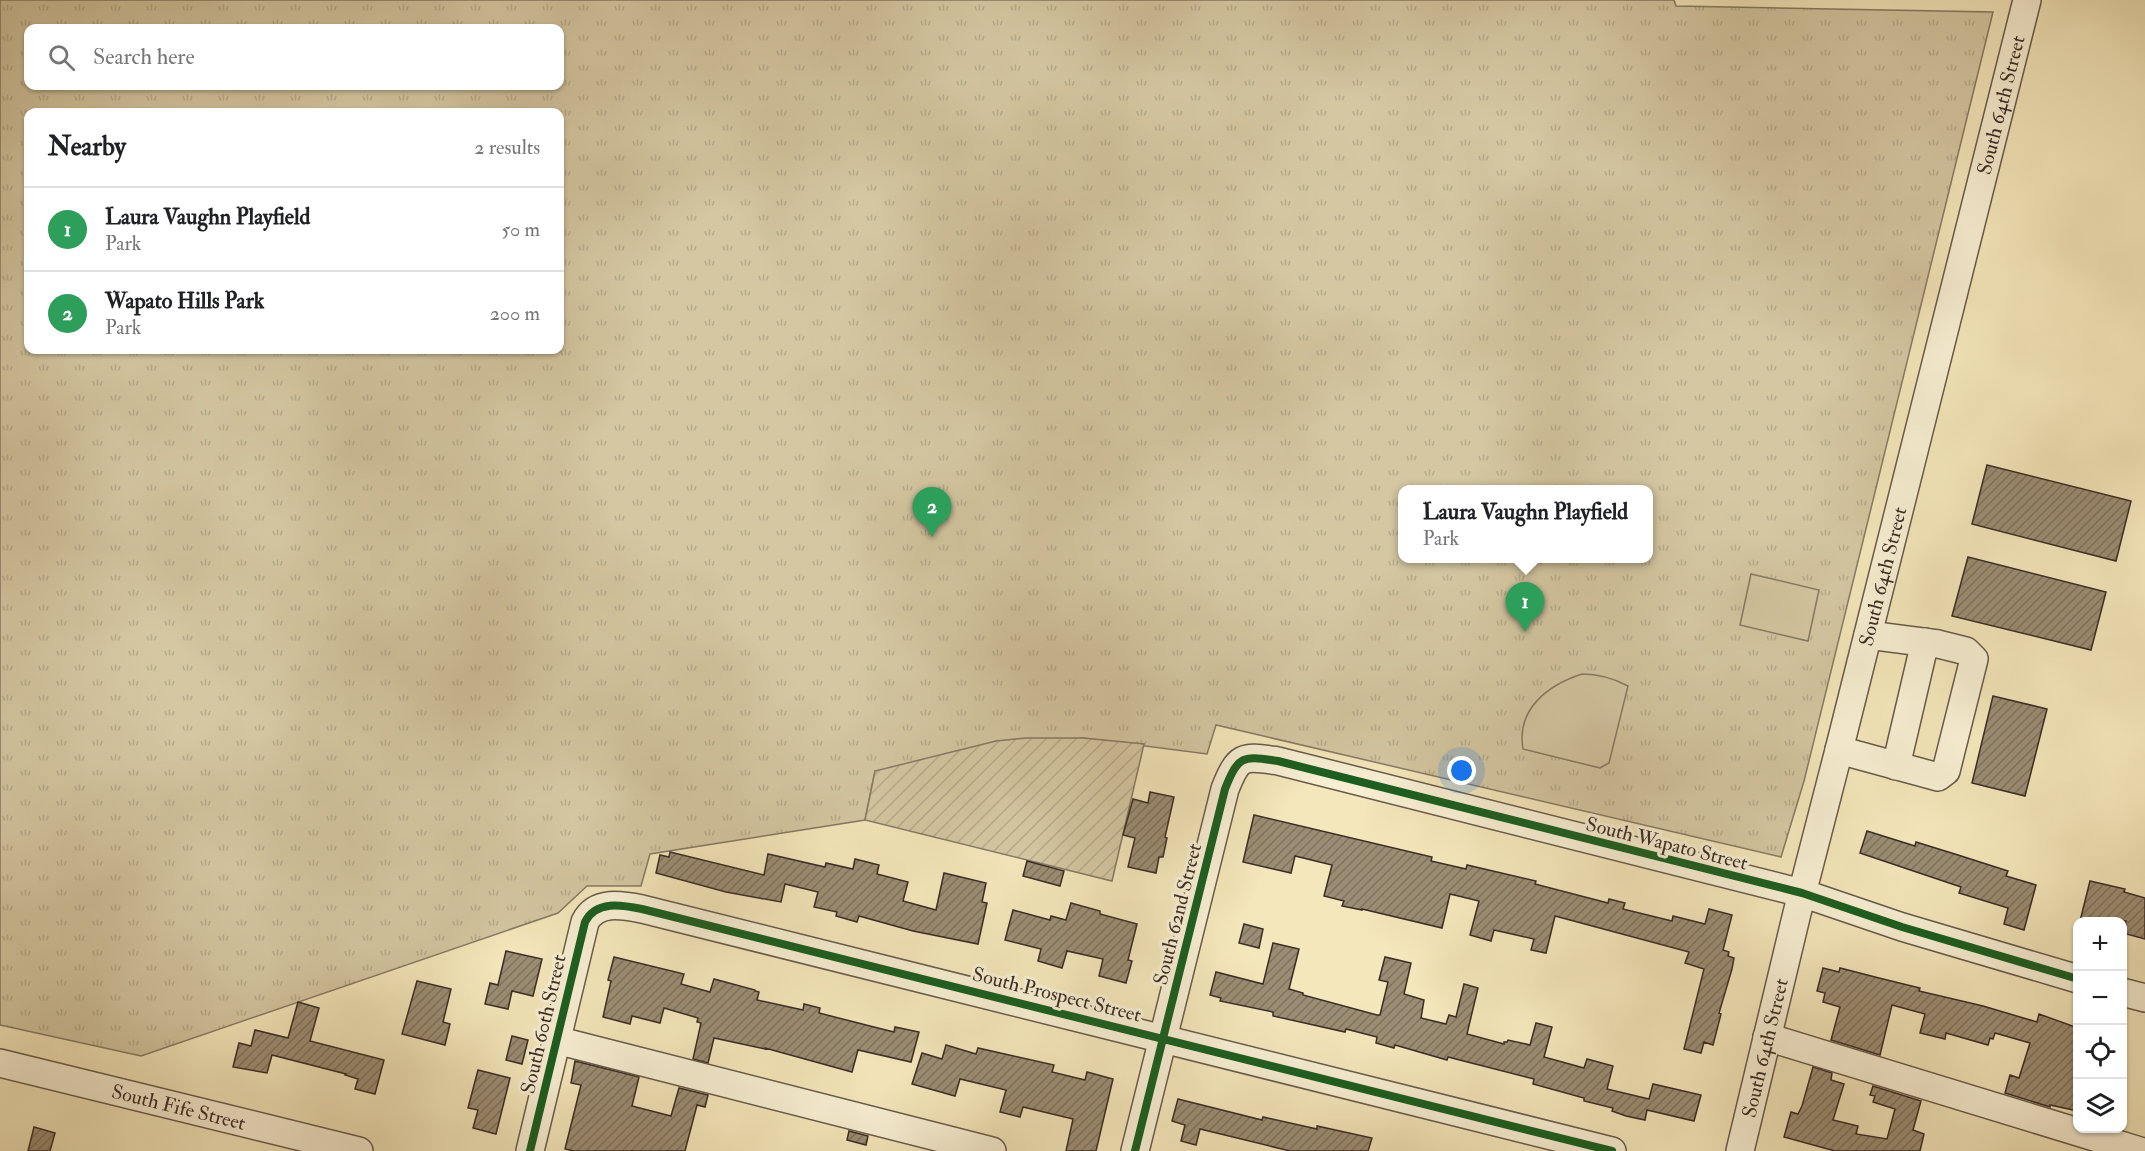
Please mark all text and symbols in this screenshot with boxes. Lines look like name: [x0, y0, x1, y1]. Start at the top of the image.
search box: [24, 24, 564, 90]
street label: South 64th Street: [1972, 32, 2031, 177]
icon: search: [45, 41, 78, 74]
text: Search here: [93, 43, 195, 71]
text: Nearby: [48, 131, 126, 163]
text: 2 results: [474, 135, 540, 160]
text: Laura Vaughn Playfield: [105, 203, 310, 231]
text: 1: [64, 217, 71, 242]
text: 50 m: [501, 217, 540, 242]
text: Park: [105, 231, 141, 256]
text: Wapato Hills Park: [105, 287, 264, 315]
text: 2: [62, 301, 73, 326]
text: 200 m: [490, 301, 540, 326]
text: Park: [105, 315, 141, 340]
popup: [1398, 485, 1653, 563]
pin: 2: [912, 488, 952, 537]
text: Laura Vaughn Playfield: [1423, 498, 1628, 526]
street label: South 64th Street: [1854, 504, 1913, 649]
text: Park: [1423, 526, 1459, 551]
pin: 1: [1506, 582, 1544, 632]
your location: [1447, 756, 1476, 785]
street label: South Wapato Street: [1583, 811, 1751, 877]
street label: South 62nd Street: [1148, 840, 1207, 987]
map controls: [2073, 917, 2127, 1133]
button: +: [2073, 917, 2127, 971]
street label: South 60th Street: [515, 952, 572, 1096]
street label: South Prospect Street: [970, 961, 1144, 1029]
button: −: [2073, 971, 2127, 1025]
street label: South 64th Street: [1736, 975, 1794, 1120]
button: locate: [2073, 1025, 2127, 1079]
street label: South Fife Street: [109, 1079, 249, 1136]
button: layers: [2073, 1079, 2127, 1133]

